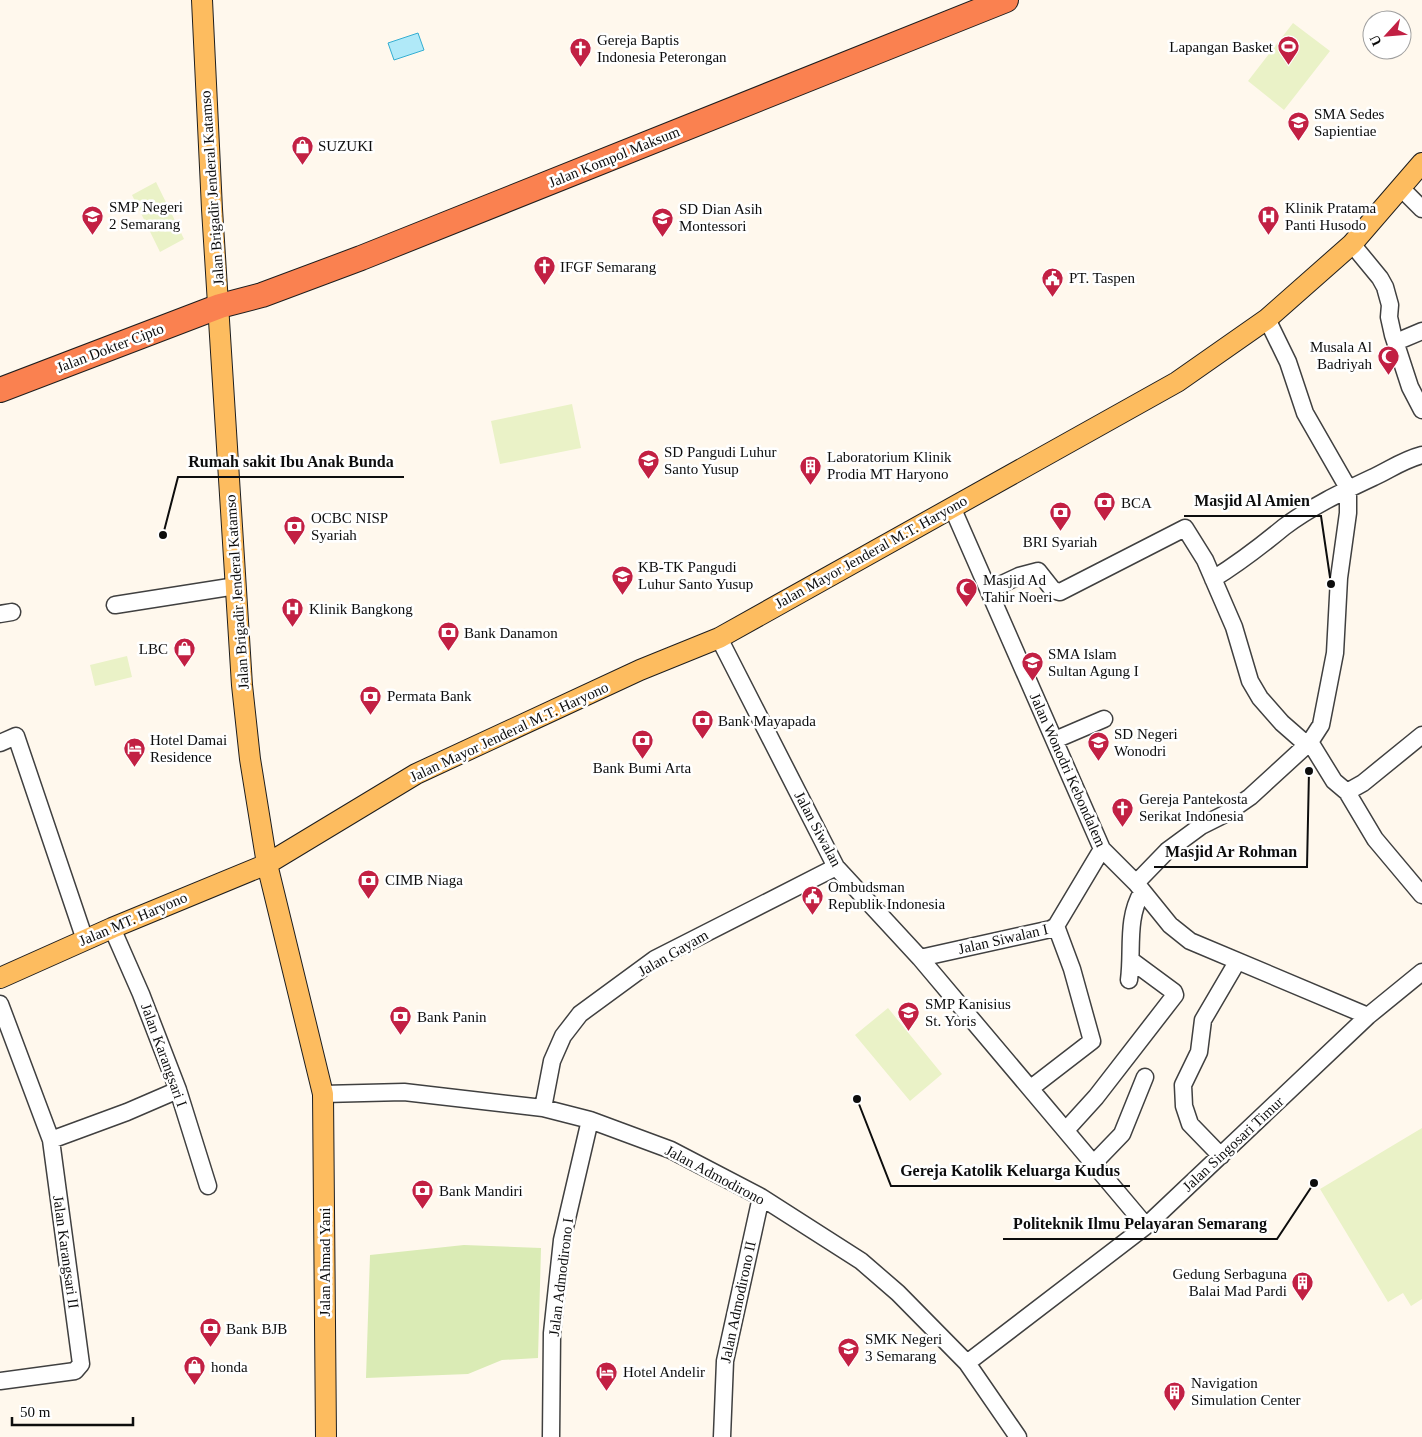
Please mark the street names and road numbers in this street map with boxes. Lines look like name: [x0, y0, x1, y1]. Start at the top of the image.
street label: Jalan Brigadir Jenderal Katamso: [197, 90, 227, 286]
street label: Jalan Kompol Maksum: [546, 123, 682, 191]
street label: Jalan Dokter Cipto: [54, 320, 166, 376]
street label: Jalan Mayor Jenderal M.T. Haryono: [772, 492, 970, 612]
street label: Jalan Brigadir Jenderal Katamso: [222, 494, 252, 690]
street label: Jalan Mayor Jenderal M.T. Haryono: [407, 679, 611, 785]
street label: Jalan Wonodri Kebondalem: [1027, 691, 1109, 850]
street label: Jalan Siwalan: [791, 789, 845, 870]
street label: Jalan MT. Haryono: [77, 889, 189, 949]
street label: Jalan Siwalan I: [957, 921, 1049, 957]
street label: Jalan Gayam: [635, 926, 711, 979]
street label: Jalan Karangsari I: [138, 1001, 190, 1109]
street label: Jalan Singosari Timur: [1179, 1093, 1287, 1195]
street label: Jalan Admodirono: [663, 1142, 767, 1208]
street label: Jalan Karangsari II: [50, 1194, 82, 1310]
street label: Jalan Ahmad Yani: [317, 1208, 333, 1316]
street label: Jalan Admodirono I: [546, 1217, 576, 1337]
street label: Jalan Admodirono II: [717, 1240, 759, 1364]

